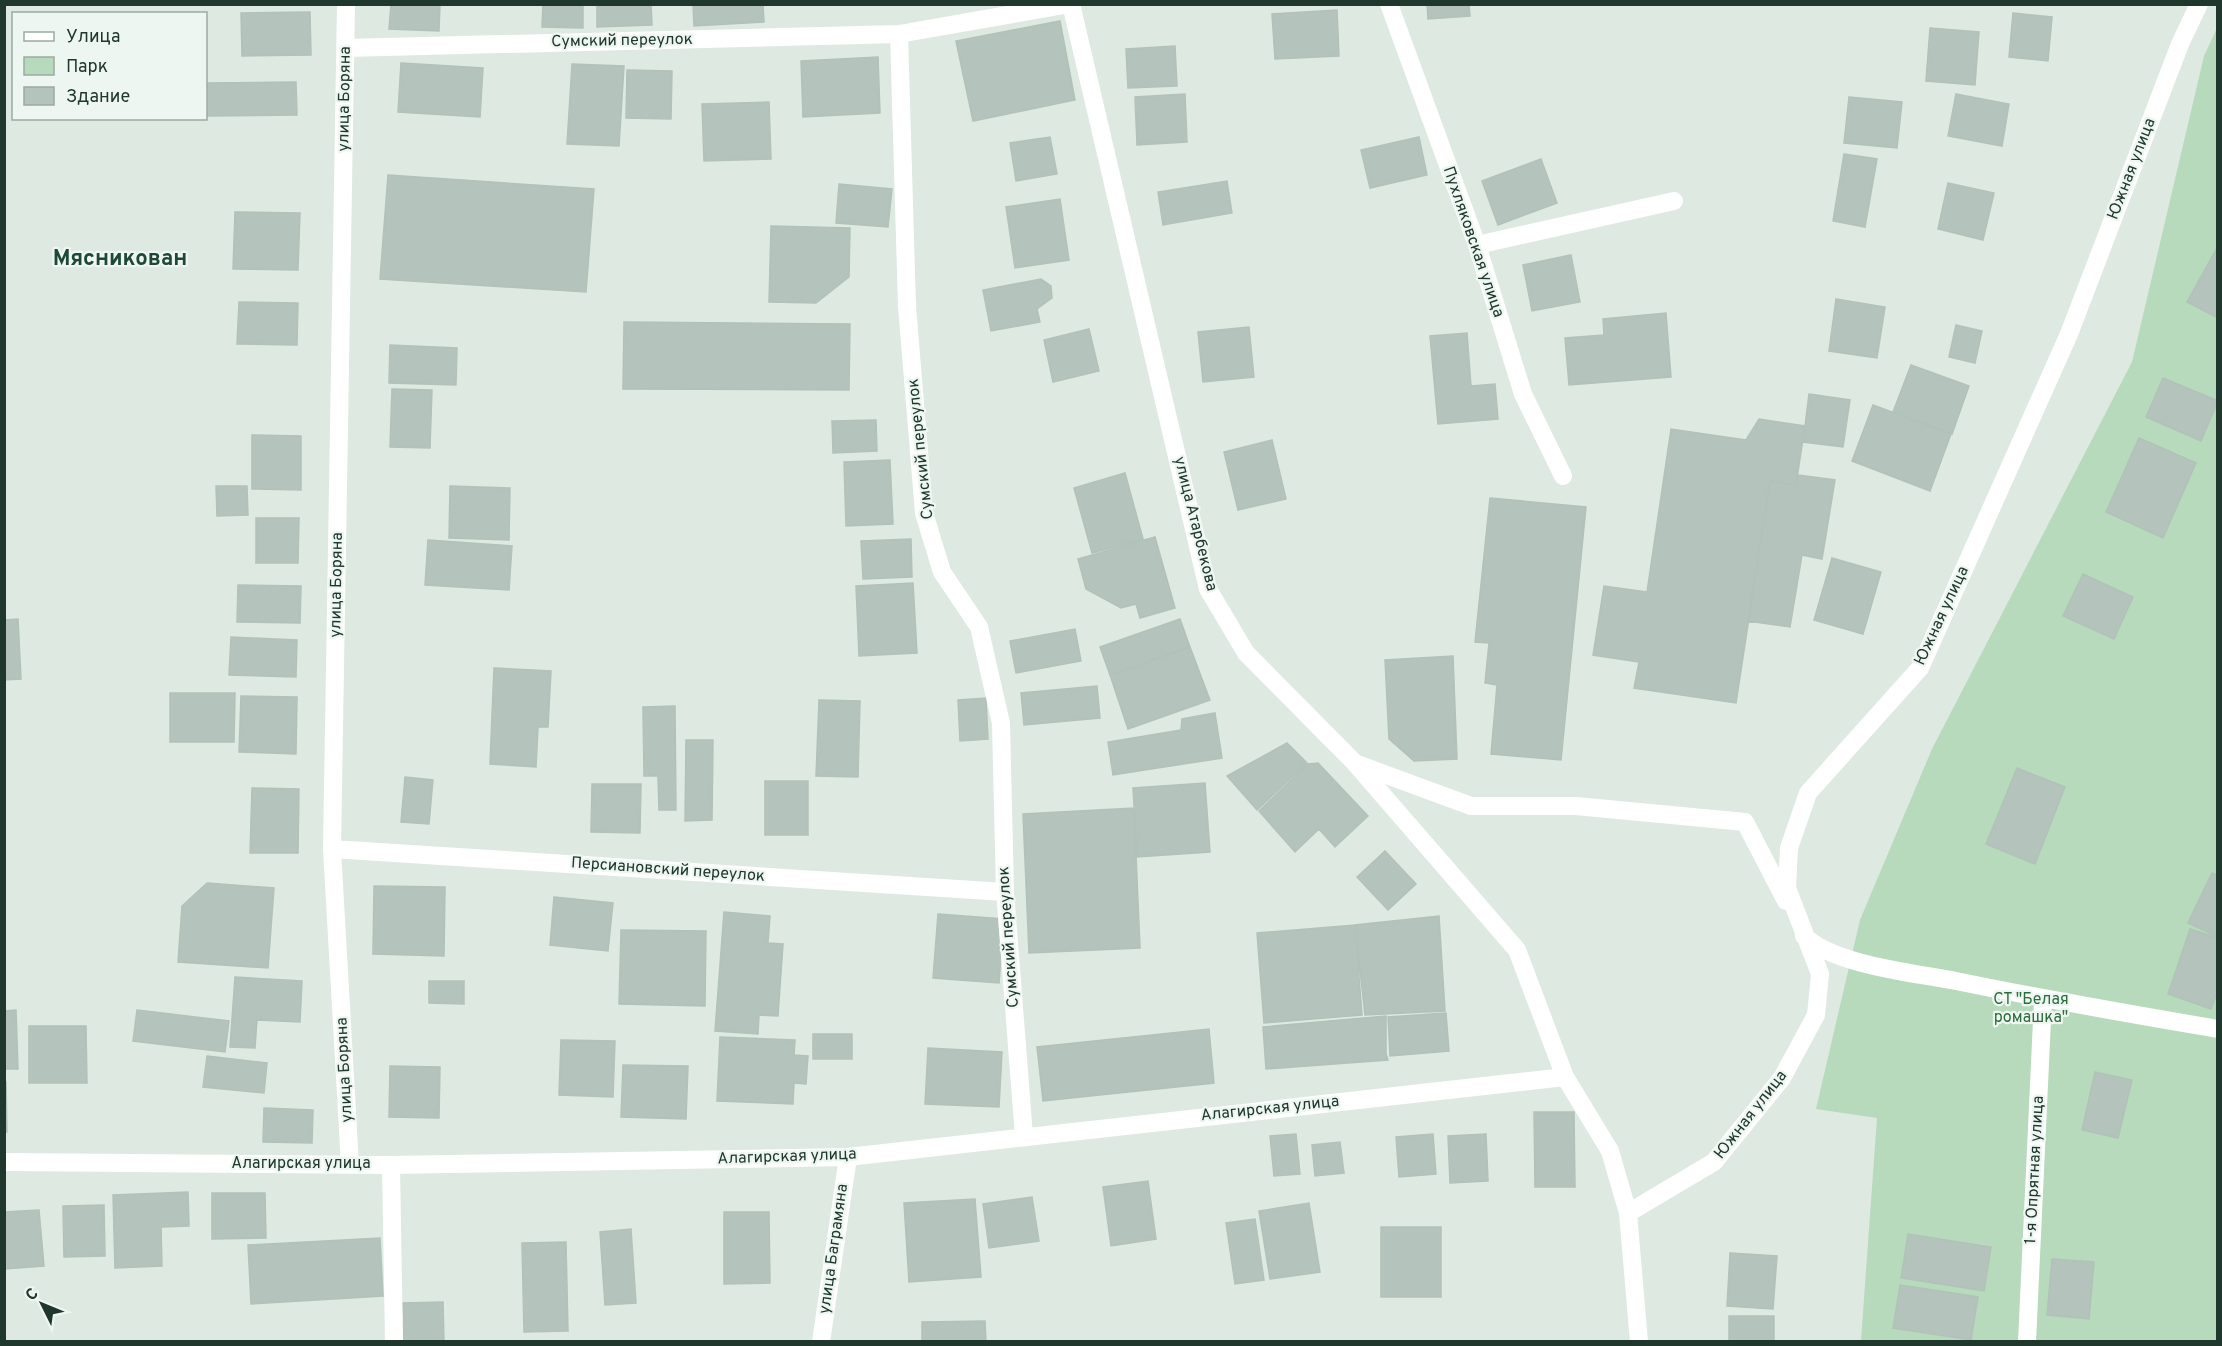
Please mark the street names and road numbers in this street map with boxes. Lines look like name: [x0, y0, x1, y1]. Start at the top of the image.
street label: Сумский переулок: [551, 30, 693, 52]
street label: улица Боряна: [334, 46, 356, 152]
street label: Южная улица: [2103, 115, 2161, 223]
street label: Пухляковская улица: [1438, 164, 1508, 320]
street label: Сумский переулок: [904, 377, 938, 521]
street label: улица Атарбекова: [1169, 455, 1221, 593]
street label: улица Боряна: [326, 532, 348, 638]
street label: Южная улица: [1910, 563, 1974, 669]
street label: Персиановский переулок: [570, 853, 766, 887]
street label: Сумский переулок: [994, 866, 1024, 1008]
street label: улица Боряна: [332, 1017, 358, 1123]
street label: Южная улица: [1710, 1067, 1792, 1163]
street label: Алагирская улица: [1200, 1092, 1340, 1126]
street label: 1-я Опрятная улица: [2021, 1095, 2049, 1245]
street label: Алагирская улица: [717, 1145, 857, 1169]
street label: Алагирская улица: [231, 1154, 371, 1174]
street label: улица Баграмяна: [815, 1183, 853, 1315]

